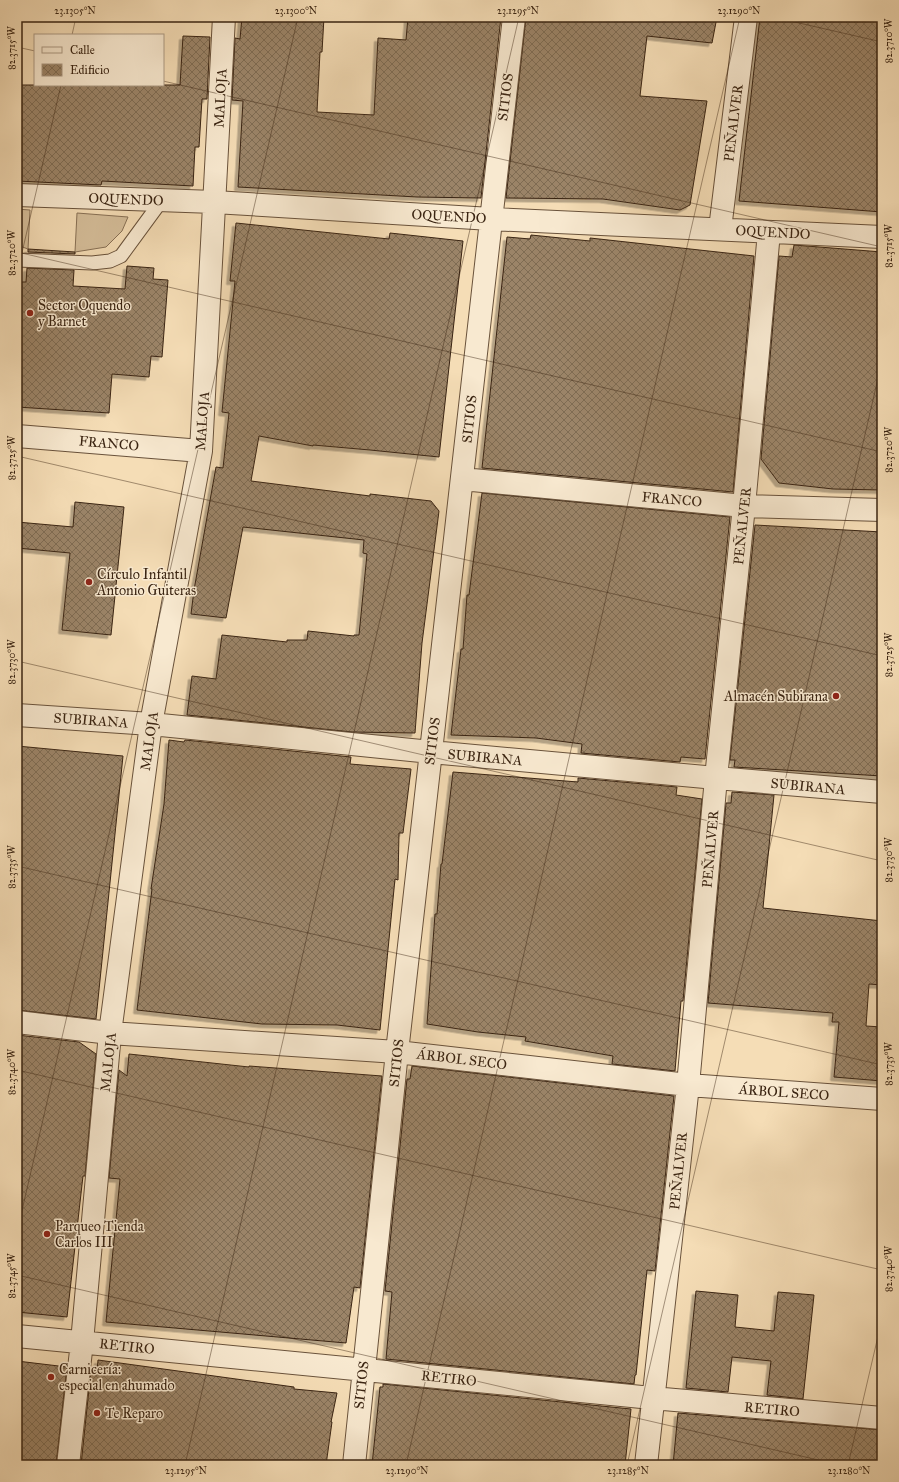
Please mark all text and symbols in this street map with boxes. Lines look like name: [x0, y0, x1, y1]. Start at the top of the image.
text: 23.1305°N: [54, 5, 96, 17]
text: 23.1300°N: [275, 5, 318, 17]
text: 23.1295°N: [497, 5, 540, 17]
text: 23.1290°N: [717, 5, 761, 17]
text: 82.3710°W: [883, 18, 895, 63]
text: 82.3715°W: [6, 26, 18, 70]
legend: [34, 34, 164, 86]
text: Calle: [70, 43, 95, 57]
text: Edificio: [70, 63, 109, 77]
street label: MALOJA: [210, 67, 232, 128]
street label: SITIOS: [494, 72, 517, 122]
street label: PEÑALVER: [719, 82, 747, 163]
street label: OQUENDO: [88, 190, 164, 209]
street label: OQUENDO: [411, 206, 487, 227]
street label: OQUENDO: [735, 222, 811, 243]
text: 82.3715°W: [883, 224, 895, 268]
text: 82.3720°W: [6, 230, 18, 276]
place label: Sector Oquendo y Barnet: [38, 297, 131, 330]
marker: Sector Oquendo y Barnet: [25, 308, 35, 318]
street label: MALOJA: [192, 390, 214, 451]
street label: SITIOS: [459, 394, 480, 444]
text: 82.3720°W: [883, 427, 895, 473]
street label: FRANCO: [78, 432, 140, 455]
text: 82.3725°W: [6, 435, 18, 480]
street label: PEÑALVER: [729, 485, 755, 566]
street label: FRANCO: [641, 488, 703, 511]
place label: Círculo Infantil Antonio Guiteras: [96, 566, 196, 599]
marker: Círculo Infantil Antonio Guiteras: [84, 577, 94, 587]
text: 82.3725°W: [883, 632, 895, 677]
text: 82.3730°W: [6, 639, 18, 684]
place label: Almacén Subirana: [723, 688, 828, 705]
marker: Almacén Subirana: [831, 691, 841, 701]
street label: SUBIRANA: [53, 709, 129, 732]
street label: MALOJA: [137, 710, 163, 772]
street label: SITIOS: [421, 716, 444, 766]
street label: SUBIRANA: [447, 746, 524, 769]
street label: SUBIRANA: [770, 775, 847, 798]
street label: PEÑALVER: [698, 808, 722, 889]
text: 82.3730°W: [883, 837, 895, 882]
text: 82.3735°W: [6, 845, 18, 889]
street label: MALOJA: [97, 1031, 121, 1093]
street label: SITIOS: [386, 1038, 407, 1088]
text: 82.3735°W: [883, 1042, 895, 1086]
street label: ÁRBOL SECO: [415, 1043, 508, 1073]
text: 82.3740°W: [6, 1048, 18, 1095]
street label: ÁRBOL SECO: [737, 1079, 830, 1104]
street label: PEÑALVER: [665, 1130, 691, 1211]
place label: Parqueo Tienda Carlos III: [55, 1218, 144, 1251]
marker: Parqueo Tienda Carlos III: [42, 1229, 52, 1239]
text: 82.3740°W: [883, 1245, 895, 1292]
text: 82.3745°W: [6, 1253, 18, 1298]
street label: RETIRO: [98, 1335, 156, 1358]
street label: SITIOS: [351, 1360, 372, 1410]
place label: Carnicería: especial en ahumado: [59, 1361, 175, 1394]
street label: RETIRO: [420, 1367, 478, 1390]
marker: Carnicería: especial en ahumado: [46, 1372, 56, 1382]
street label: RETIRO: [743, 1399, 800, 1420]
place label: Te Reparo: [105, 1405, 163, 1422]
marker: Te Reparo: [92, 1408, 102, 1418]
text: 23.1295°N: [165, 1465, 208, 1477]
text: 23.1290°N: [385, 1465, 429, 1477]
text: 23.1285°N: [607, 1465, 649, 1477]
text: 23.1280°N: [827, 1465, 871, 1477]

